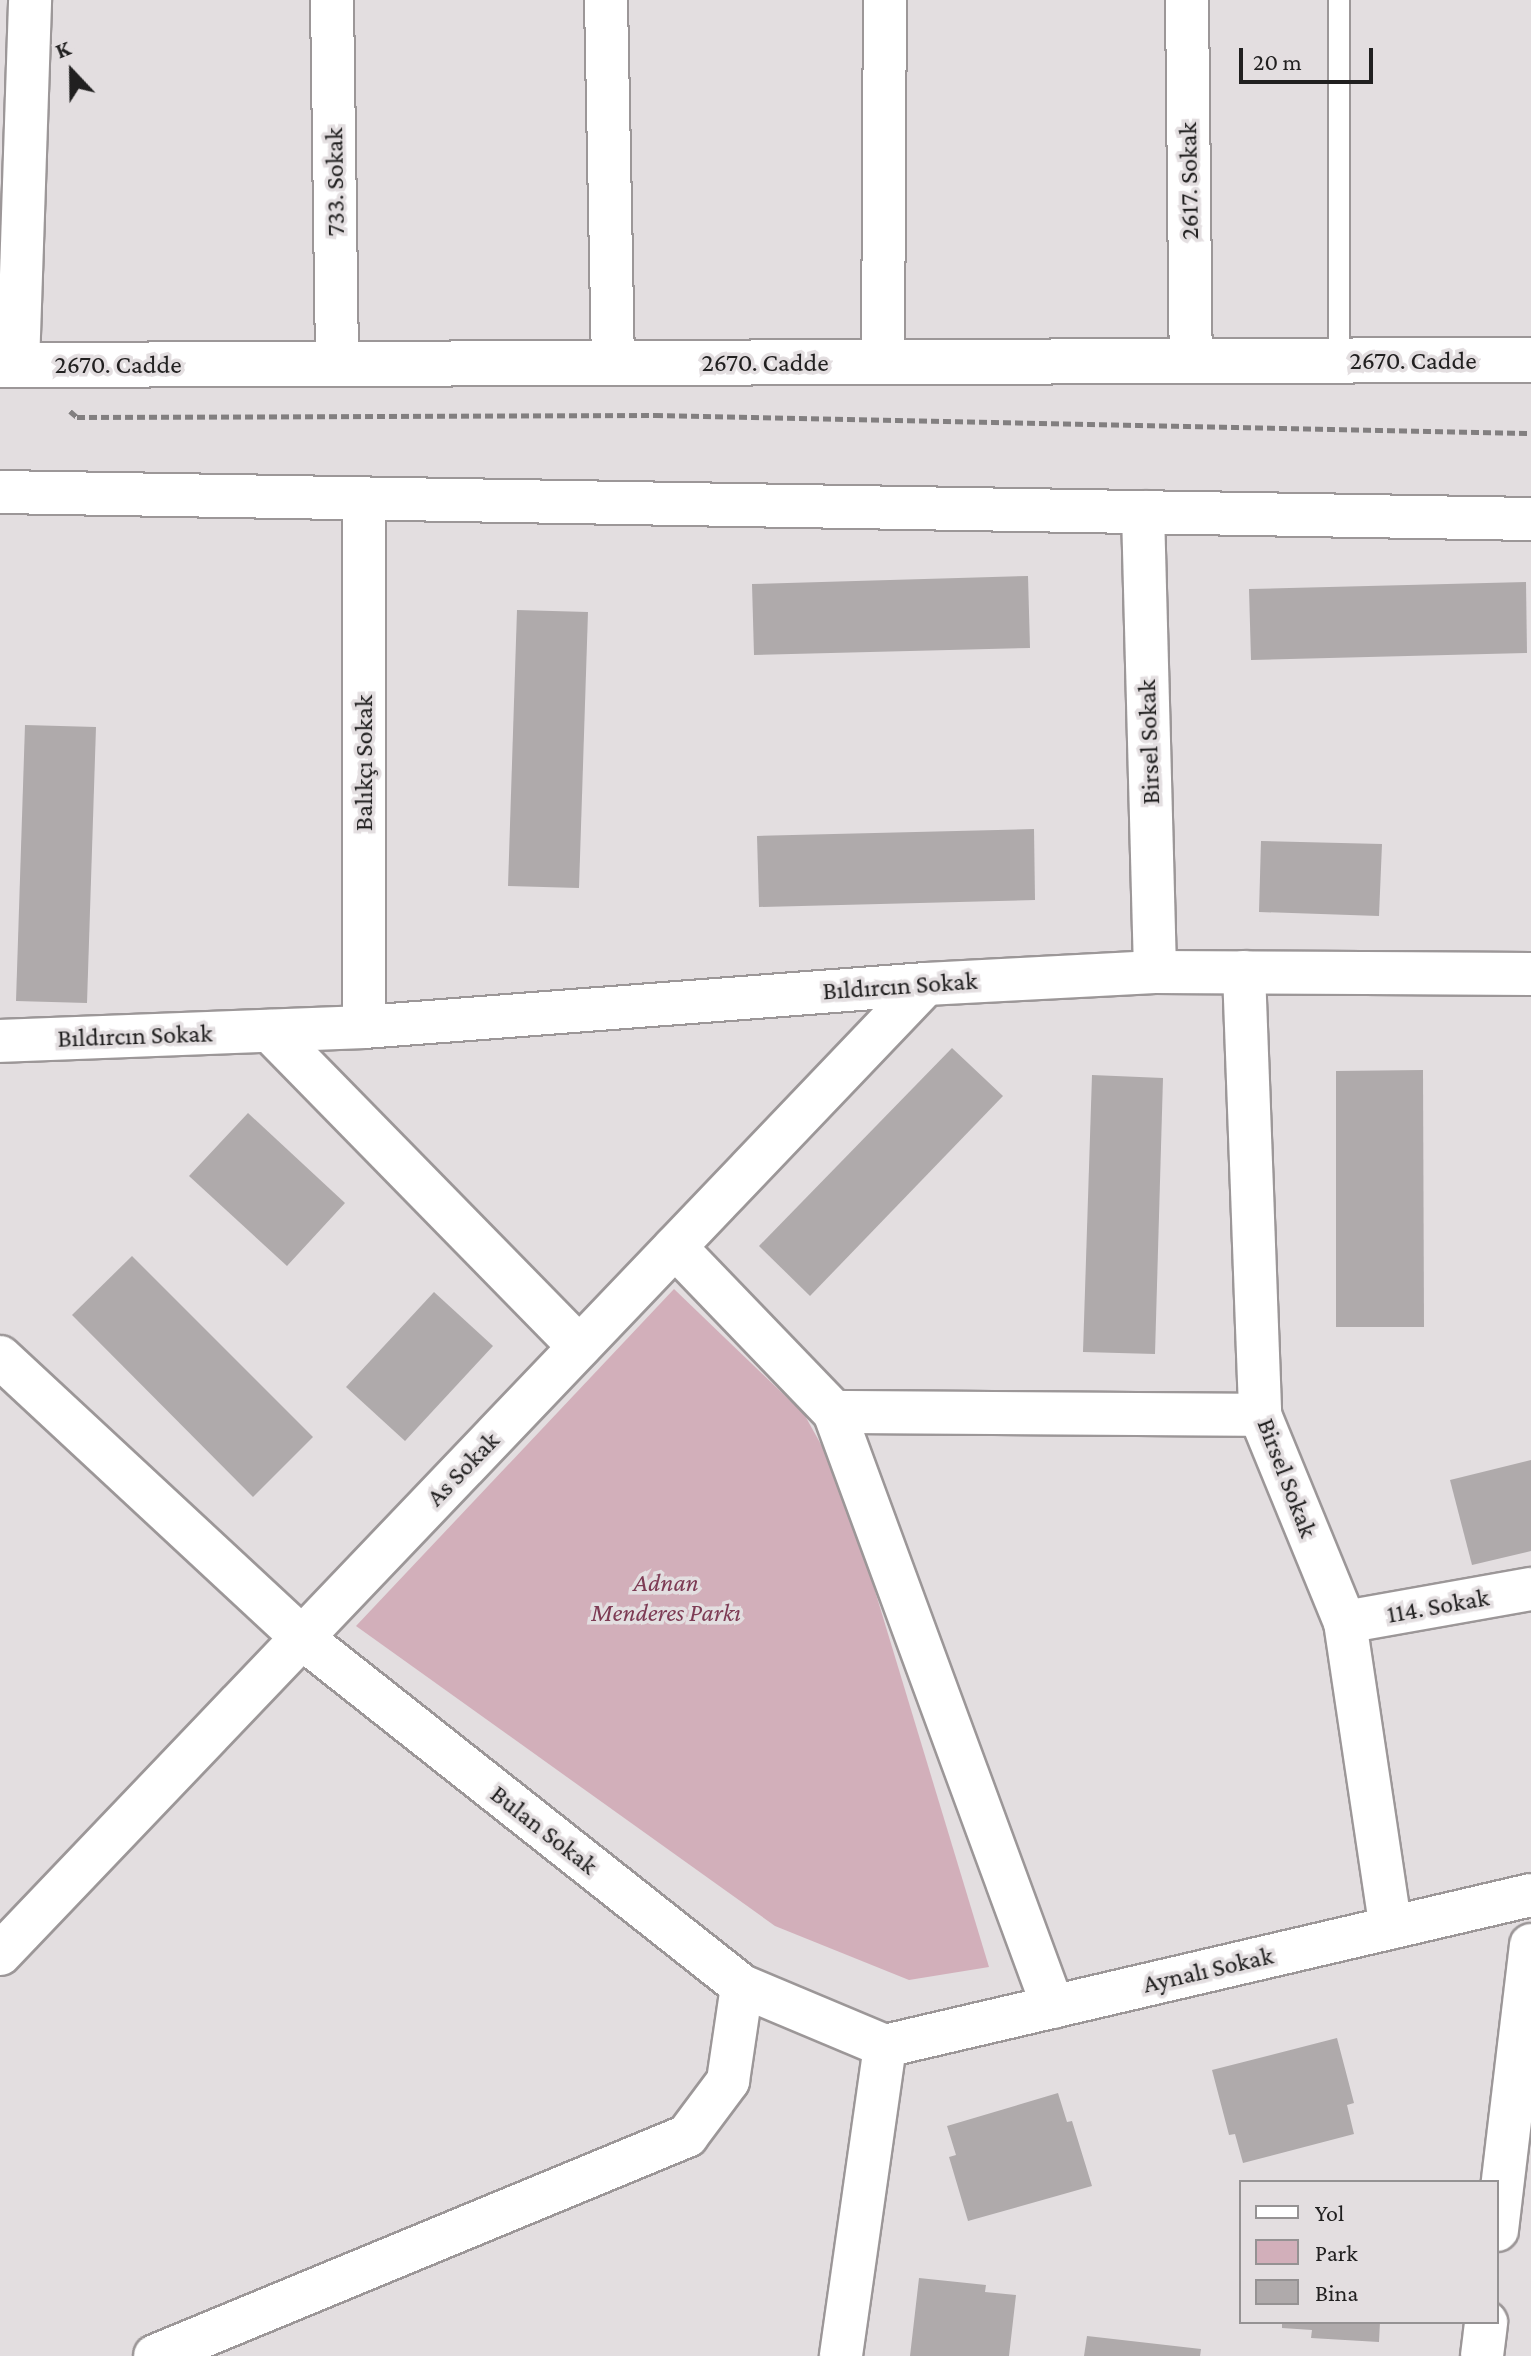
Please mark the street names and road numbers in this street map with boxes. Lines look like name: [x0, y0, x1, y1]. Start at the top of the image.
street label: 2617. Sokak: [1172, 122, 1206, 240]
street label: 733. Sokak: [318, 127, 352, 237]
street label: 2670. Cadde: [1349, 345, 1477, 377]
street label: 2670. Cadde: [701, 347, 829, 379]
street label: 2670. Cadde: [54, 349, 182, 381]
street label: Birsel Sokak: [1131, 679, 1167, 805]
street label: Balıkçı Sokak: [348, 695, 380, 831]
street label: Bıldırcın Sokak: [821, 965, 979, 1007]
street label: Bıldırcın Sokak: [57, 1018, 213, 1054]
street label: Birsel Sokak: [1250, 1414, 1324, 1542]
street label: As Sokak: [420, 1425, 506, 1513]
street label: 114. Sokak: [1384, 1582, 1492, 1630]
street label: Bulan Sokak: [484, 1778, 604, 1882]
street label: Aynalı Sokak: [1140, 1940, 1276, 2000]

